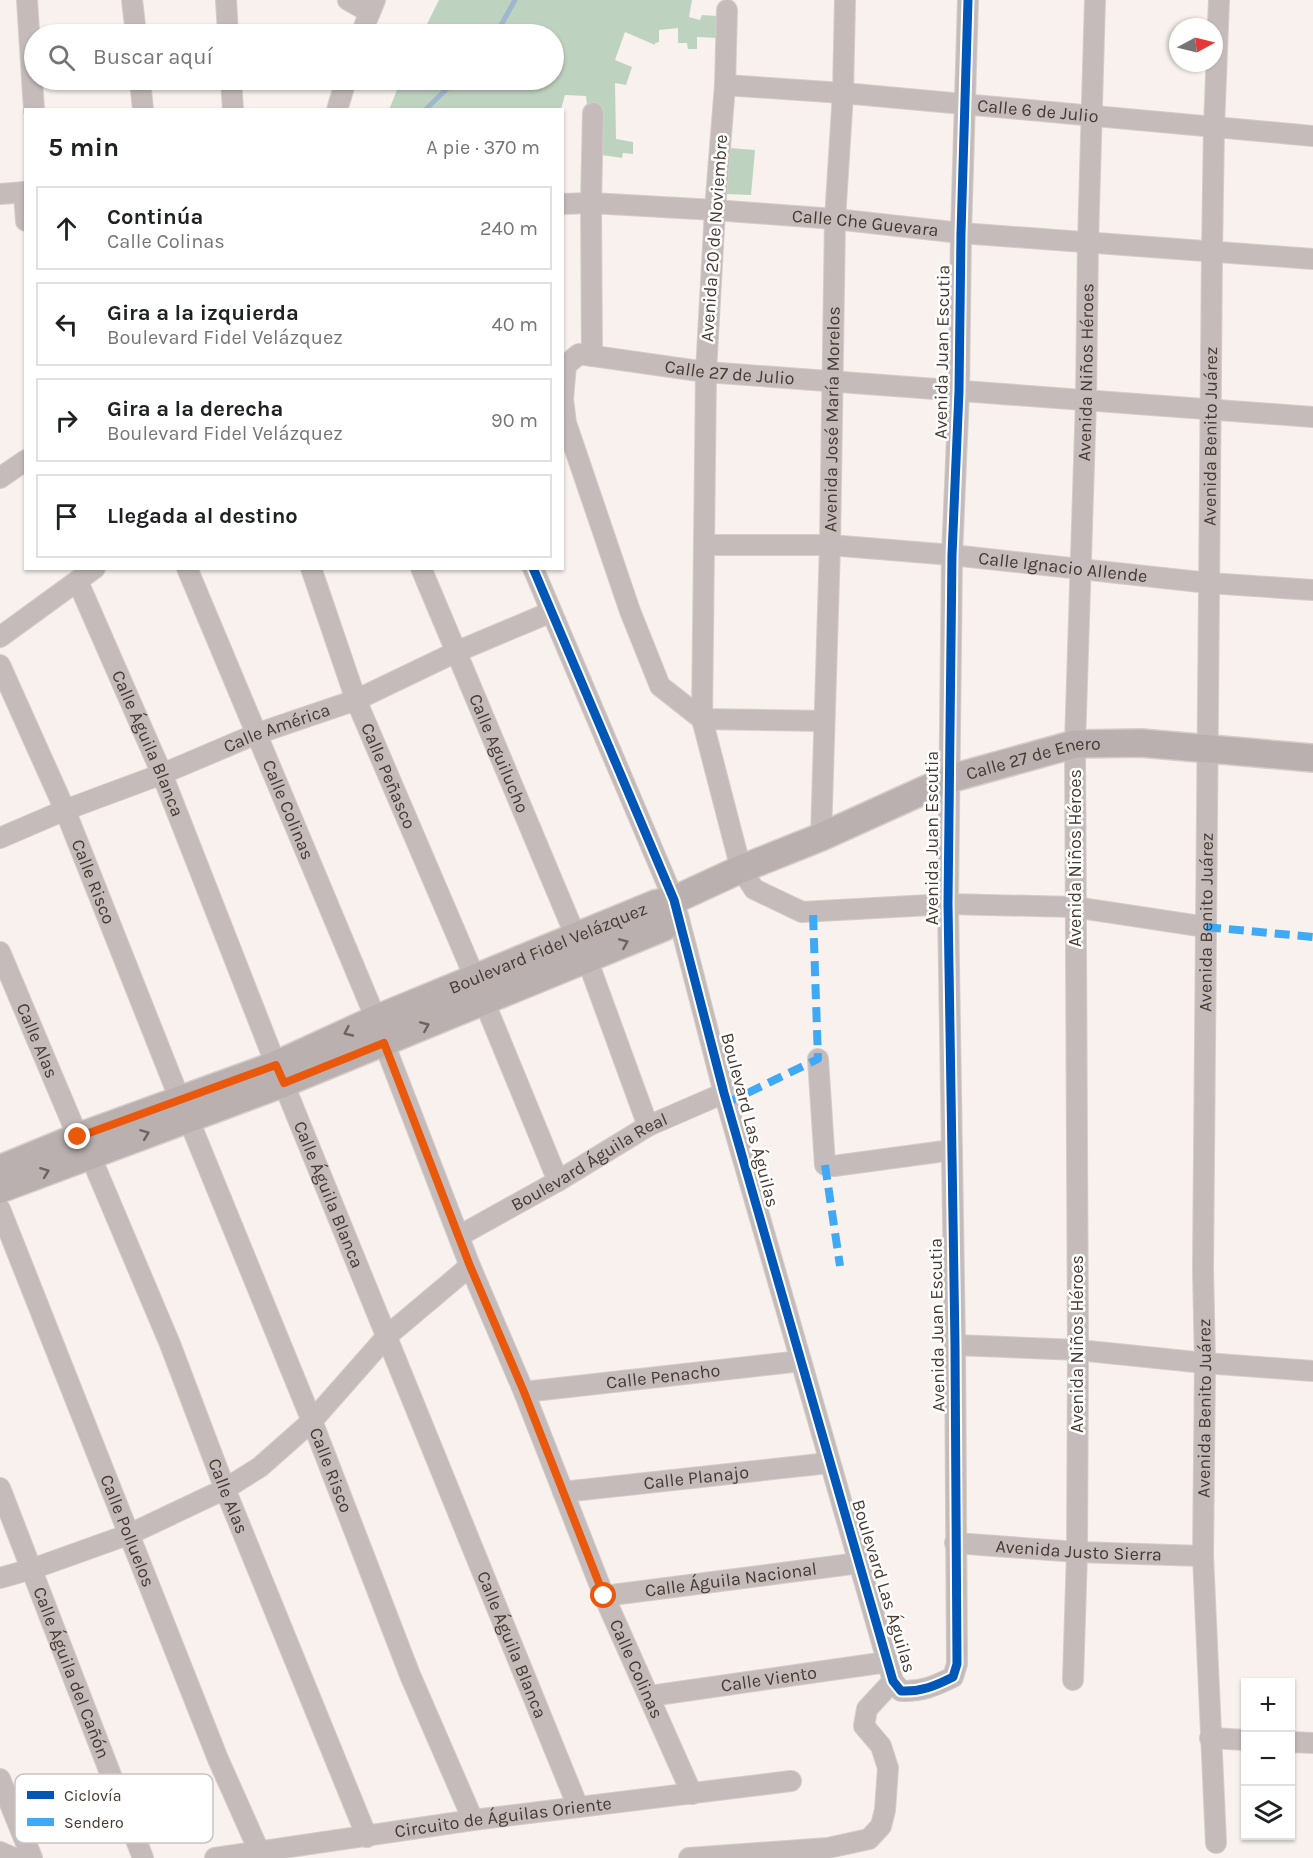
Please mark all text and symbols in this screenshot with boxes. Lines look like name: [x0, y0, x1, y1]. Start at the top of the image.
north arrow: [1169, 18, 1223, 72]
search box: [24, 24, 564, 90]
icon: search: [45, 41, 78, 74]
text: Buscar aquí: [93, 44, 213, 70]
street label: Calle 6 de Julio: [976, 94, 1100, 127]
text: 5 min: [48, 132, 119, 163]
street label: Avenida 20 de Noviembre: [696, 134, 732, 342]
text: A pie · 370 m: [426, 136, 540, 159]
text: Continúa: [107, 204, 203, 230]
street label: Calle Che Guevara: [791, 205, 940, 241]
icon: ahead: [50, 212, 83, 245]
text: 240 m: [480, 217, 538, 240]
text: Calle Colinas: [107, 230, 225, 253]
street label: Avenida Juan Escutia: [929, 265, 955, 439]
street label: Avenida Niños Héroes: [1073, 283, 1098, 462]
text: Gira a la izquierda: [107, 300, 299, 326]
street label: Avenida José María Morelos: [819, 306, 845, 532]
icon: left: [50, 308, 83, 341]
text: 40 m: [492, 313, 538, 336]
text: Boulevard Fidel Velázquez: [107, 326, 343, 349]
street label: Avenida Benito Juárez: [1199, 347, 1222, 526]
street label: Calle 27 de Julio: [663, 355, 795, 390]
text: Gira a la derecha: [107, 396, 283, 422]
icon: right: [50, 404, 83, 437]
text: 90 m: [491, 409, 538, 432]
text: Boulevard Fidel Velázquez: [107, 422, 343, 445]
icon: arrive: [50, 500, 83, 533]
text: Llegada al destino: [107, 503, 298, 529]
street label: Calle Ignacio Allende: [977, 547, 1149, 587]
street label: Calle Águila Blanca: [107, 667, 189, 820]
street label: Calle Aguilucho: [464, 690, 534, 816]
street label: Calle América: [220, 699, 333, 758]
street label: Calle Peñasco: [356, 720, 421, 832]
street label: Calle 27 de Enero: [963, 733, 1101, 785]
street label: Avenida Juan Escutia: [921, 751, 943, 925]
street label: Calle Colinas: [258, 756, 319, 863]
street label: Avenida Niños Héroes: [1064, 769, 1086, 947]
street label: Avenida Benito Juárez: [1194, 833, 1218, 1012]
street label: Calle Risco: [67, 836, 120, 927]
street label: Boulevard Fidel Velázquez: [446, 898, 650, 999]
one-way arrow: [618, 938, 629, 950]
street label: Calle Alas: [12, 1000, 63, 1081]
one-way arrow: [418, 1021, 429, 1033]
one-way arrow: [343, 1025, 354, 1037]
street label: Boulevard Las Águilas: [716, 1030, 785, 1210]
street label: Boulevard Águila Real: [507, 1108, 671, 1216]
street label: Calle Águila Blanca: [289, 1118, 368, 1271]
route end: [64, 1123, 90, 1149]
one-way arrow: [139, 1129, 150, 1142]
one-way arrow: [39, 1167, 50, 1180]
street label: Avenida Juan Escutia: [924, 1238, 950, 1412]
street label: Avenida Niños Héroes: [1066, 1255, 1088, 1433]
street label: Avenida Benito Juárez: [1193, 1318, 1216, 1498]
street label: Calle Penacho: [605, 1359, 721, 1394]
street label: Calle Risco: [305, 1424, 357, 1516]
street label: Calle Alas: [203, 1455, 253, 1537]
street label: Calle Planajo: [642, 1461, 750, 1494]
street label: Calle Polluelos: [95, 1471, 160, 1590]
street label: Boulevard Las Águilas: [847, 1496, 922, 1675]
street label: Avenida Justo Sierra: [995, 1535, 1162, 1566]
street label: Calle Águila Nacional: [644, 1558, 818, 1602]
street label: Calle Águila Blanca: [472, 1568, 552, 1722]
route start: [590, 1582, 616, 1608]
street label: Calle Águila del Cañón: [28, 1584, 115, 1762]
street label: Calle Colinas: [605, 1616, 668, 1722]
street label: Calle Viento: [719, 1661, 818, 1697]
map controls: [1241, 1678, 1295, 1840]
button: +: [1241, 1678, 1295, 1732]
button: −: [1241, 1732, 1295, 1786]
legend: [15, 1774, 213, 1843]
text: Ciclovía: [64, 1786, 122, 1805]
button: layers: [1241, 1786, 1295, 1840]
street label: Circuito de Águilas Oriente: [393, 1792, 613, 1842]
text: Sendero: [64, 1813, 124, 1832]

